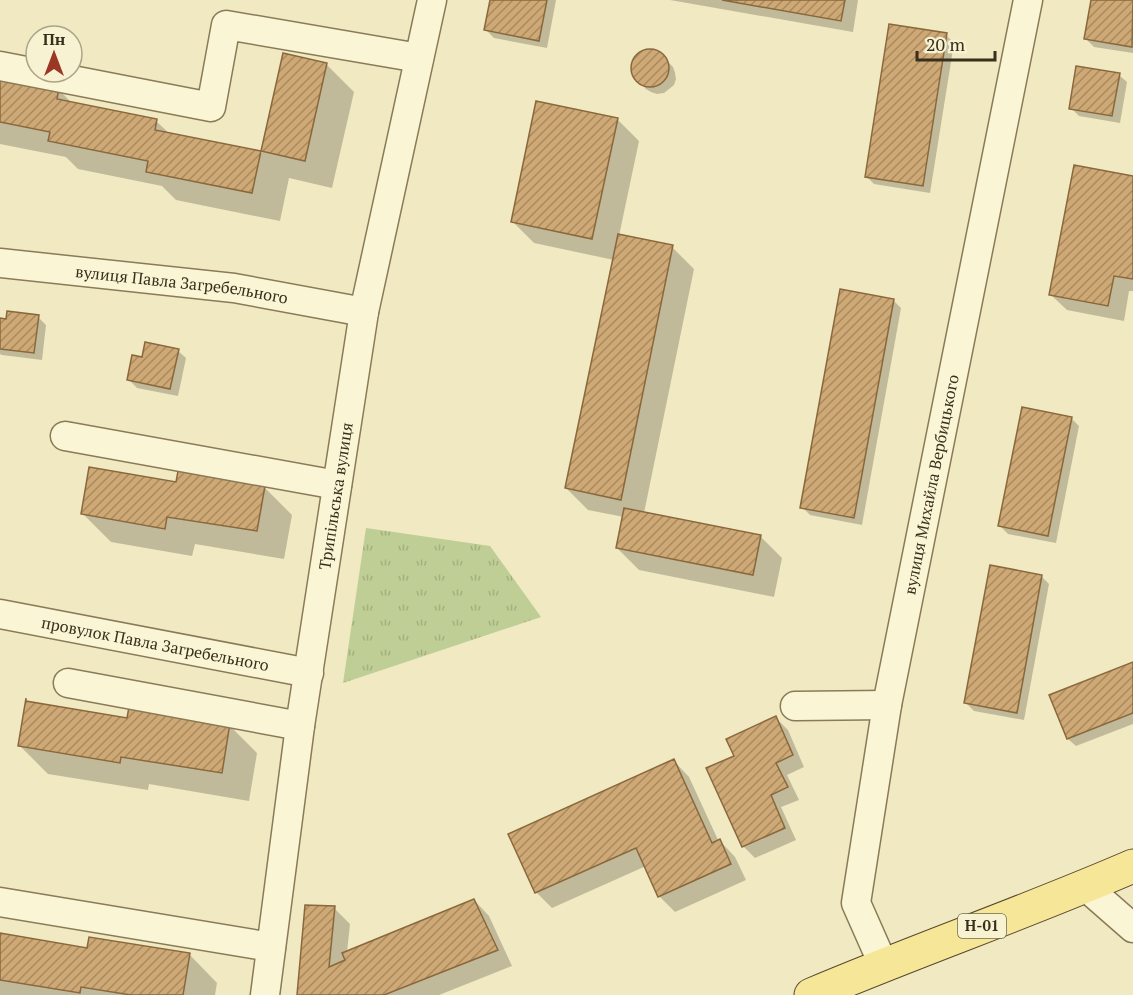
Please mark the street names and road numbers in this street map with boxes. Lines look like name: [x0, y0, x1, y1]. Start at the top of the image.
street label: вулиця Павла Загребельного: [74, 260, 290, 309]
street label: вулиця Михайла Вербицького: [898, 372, 964, 596]
street label: Трипільська вулиця: [313, 421, 358, 571]
street label: провулок Павла Загребельного: [39, 611, 271, 676]
road number: Н-01: [958, 914, 1006, 938]

